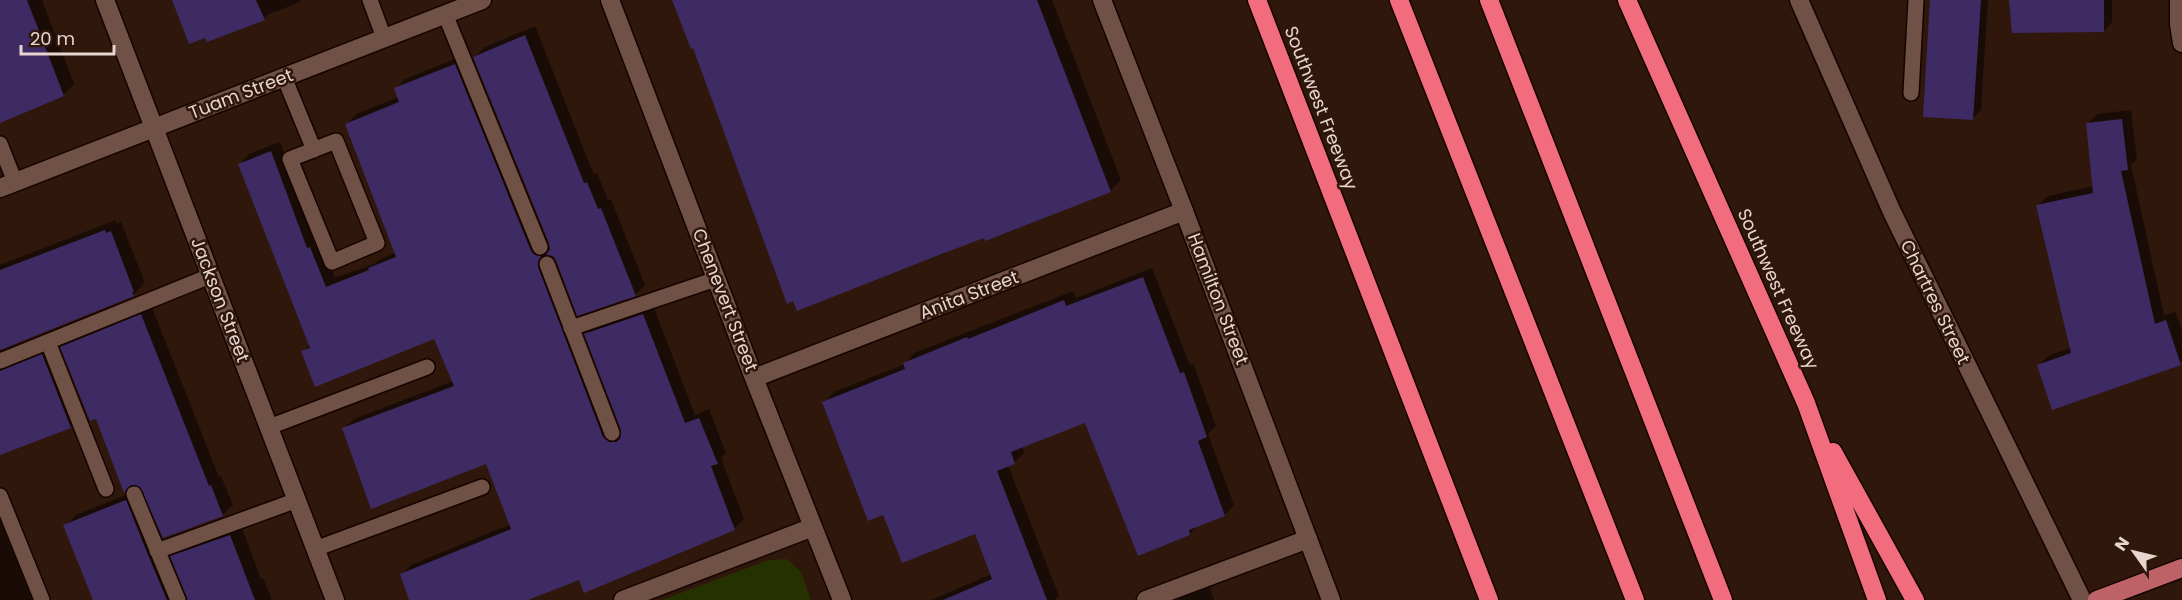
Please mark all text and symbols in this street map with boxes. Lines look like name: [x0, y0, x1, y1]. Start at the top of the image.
scale bar: [21, 18, 114, 56]
street label: Southwest Freeway: [1279, 22, 1364, 193]
text: 20 m: [30, 26, 75, 51]
street label: Tuam Street: [185, 62, 296, 125]
street label: Southwest Freeway: [1732, 204, 1825, 373]
street label: Chenevert Street: [687, 225, 764, 375]
street label: Hamilton Street: [1182, 229, 1255, 368]
street label: Jackson Street: [185, 234, 256, 366]
street label: Chartres Street: [1894, 235, 1976, 368]
street label: Anita Street: [916, 264, 1022, 325]
north arrow: [2104, 522, 2164, 582]
text: N: [2109, 532, 2135, 555]

